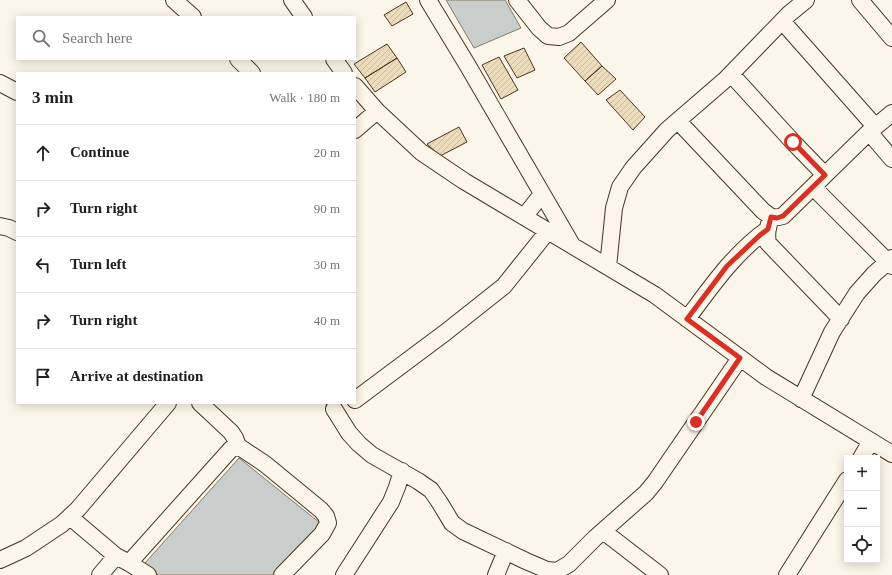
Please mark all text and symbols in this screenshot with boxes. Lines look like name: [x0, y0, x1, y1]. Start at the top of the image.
search box: [16, 16, 356, 60]
icon: search: [30, 27, 52, 49]
text: Search here: [62, 30, 132, 46]
text: 3 min: [32, 88, 73, 107]
text: Walk · 180 m: [269, 90, 340, 105]
route start: [784, 133, 802, 151]
icon: ahead: [32, 142, 54, 164]
text: Continue: [70, 144, 129, 160]
text: 20 m: [314, 145, 340, 160]
icon: right: [32, 198, 54, 220]
text: Turn right: [70, 200, 137, 216]
text: 90 m: [314, 201, 340, 216]
icon: left: [32, 254, 54, 276]
text: Turn left: [70, 256, 127, 272]
text: 30 m: [314, 257, 340, 272]
icon: right: [32, 310, 54, 332]
text: Turn right: [70, 312, 137, 328]
text: 40 m: [314, 313, 340, 328]
icon: arrive: [32, 366, 54, 388]
text: Arrive at destination: [70, 368, 203, 384]
route end: [687, 413, 705, 431]
map controls: [844, 455, 880, 563]
button: +: [844, 455, 880, 491]
button: −: [844, 491, 880, 527]
button: locate: [844, 527, 880, 563]

